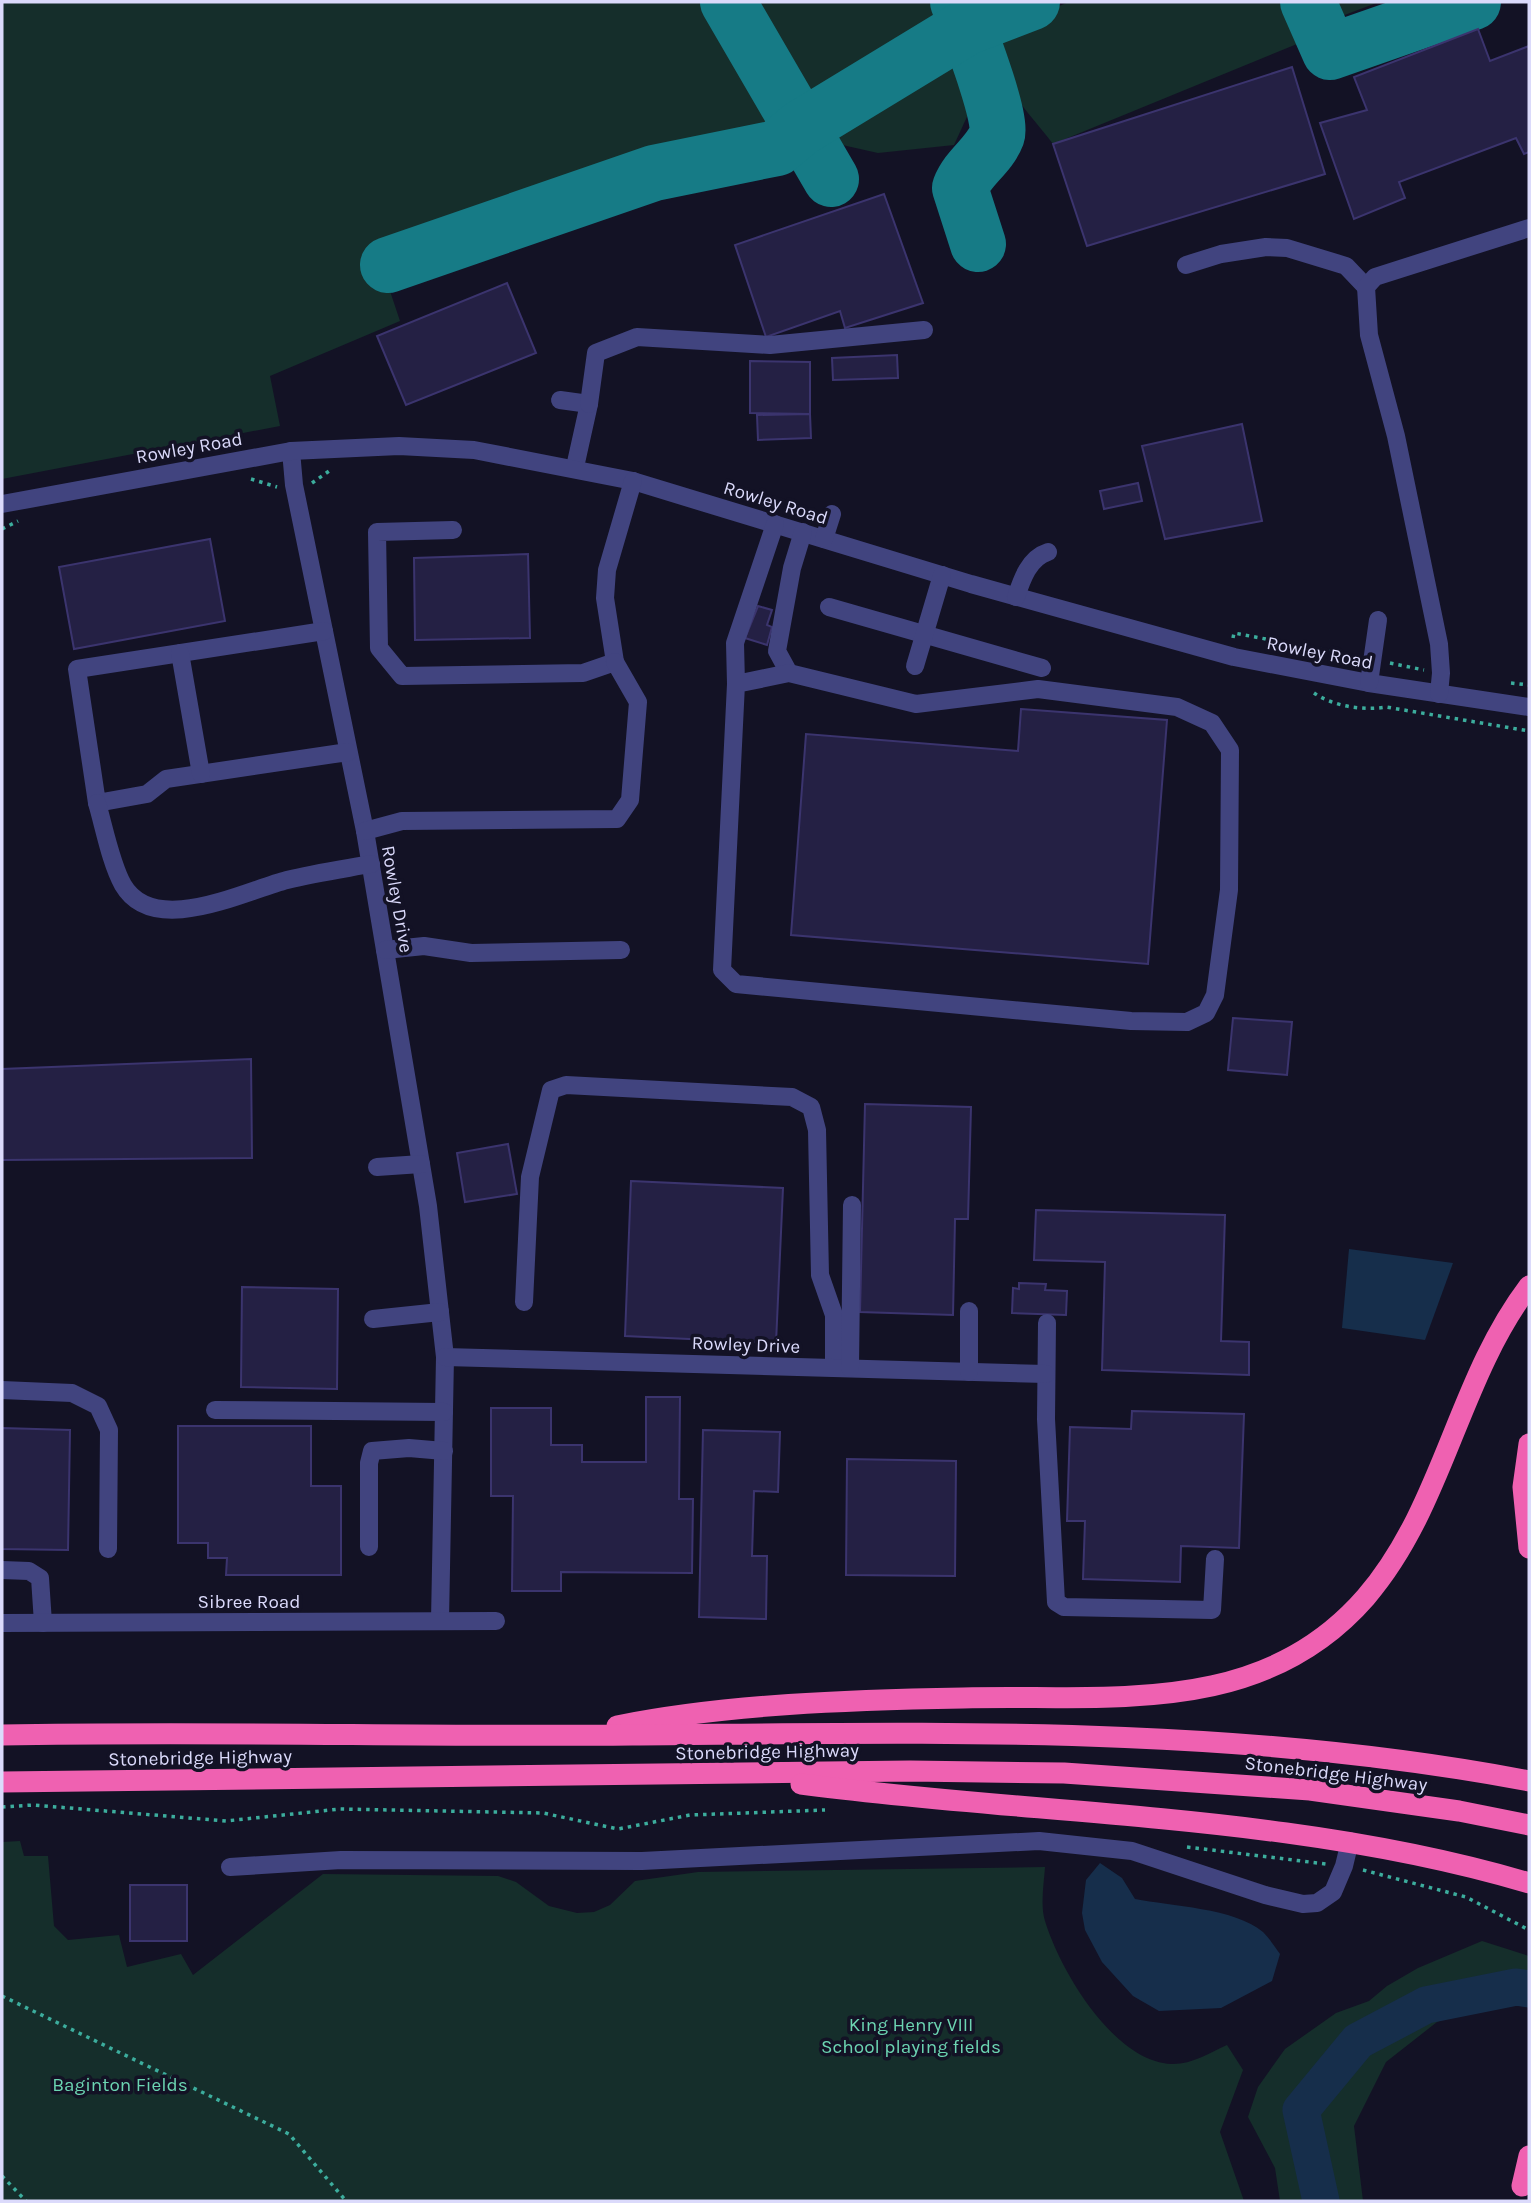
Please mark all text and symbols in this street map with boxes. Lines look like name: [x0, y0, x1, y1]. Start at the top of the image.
street label: Rowley Road: [134, 428, 244, 468]
street label: Rowley Road: [721, 477, 831, 529]
street label: Rowley Road: [1265, 632, 1375, 674]
street label: Rowley Drive: [377, 844, 417, 955]
street label: Rowley Drive: [691, 1332, 801, 1358]
street label: Sibree Road: [197, 1591, 301, 1613]
street label: Stonebridge Highway: [675, 1739, 859, 1765]
street label: Stonebridge Highway: [108, 1745, 292, 1771]
street label: Stonebridge Highway: [1243, 1752, 1429, 1796]
park label: King Henry VIII School playing fields: [821, 2014, 1001, 2058]
park label: Baginton Fields: [52, 2074, 188, 2096]

